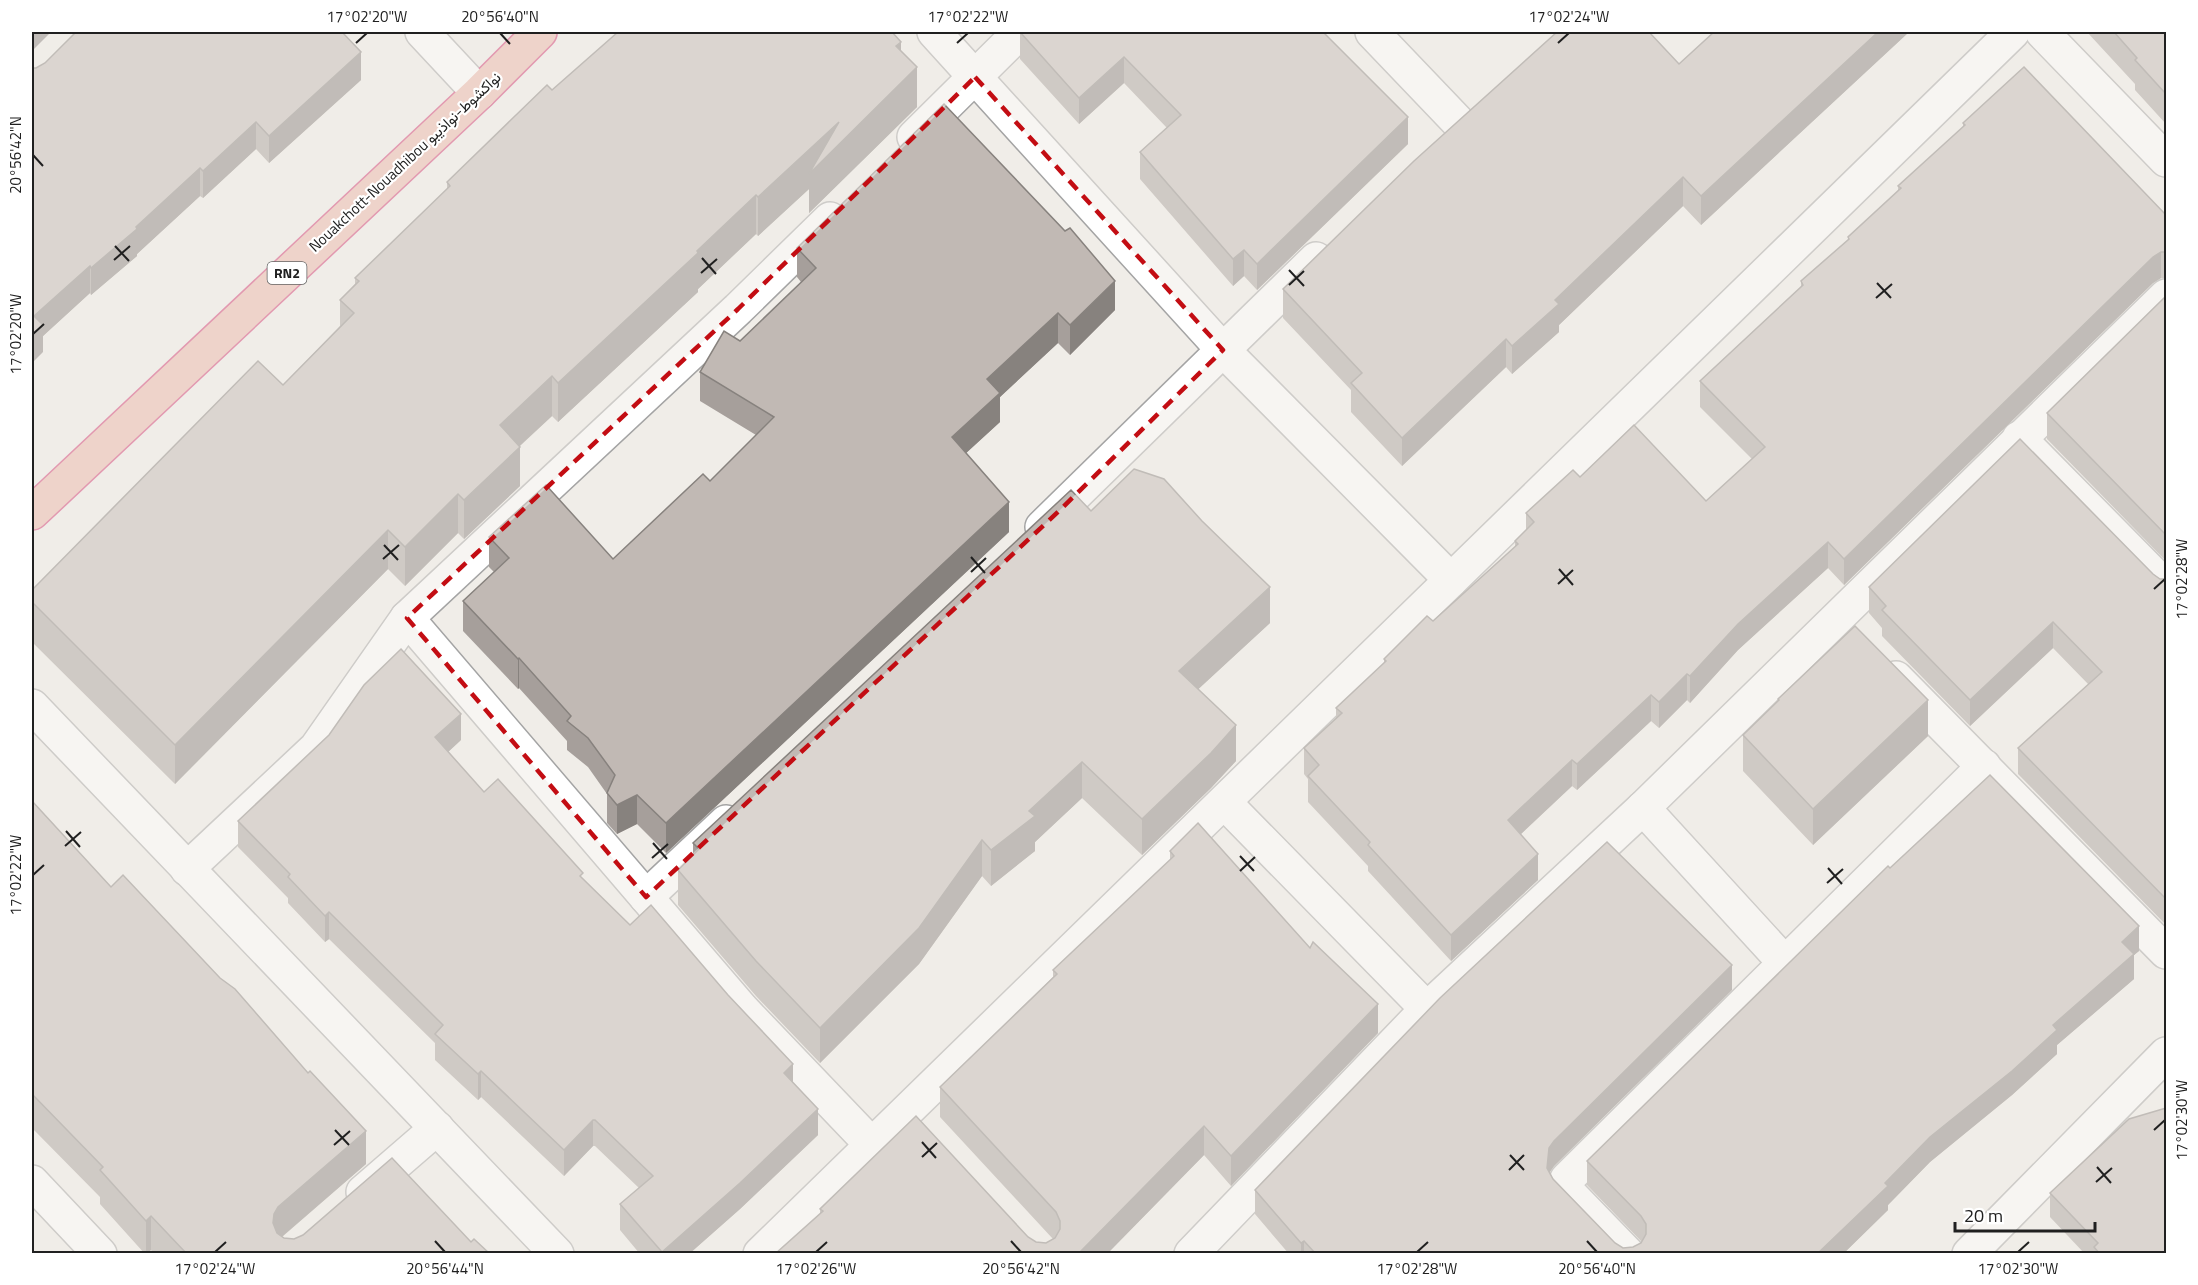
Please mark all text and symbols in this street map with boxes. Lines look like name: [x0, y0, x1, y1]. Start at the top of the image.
text: 17°02'20"W: [327, 5, 407, 28]
text: 20°56'40"N: [461, 5, 539, 28]
text: 17°02'22"W: [928, 5, 1008, 28]
text: 17°02'24"W: [1529, 5, 1609, 28]
street label: Nouakchott-Nouadhibou نواكشوط-نواذيبو: [303, 66, 506, 257]
text: 20°56'42"N: [4, 116, 27, 194]
road number: RN2: [268, 262, 306, 284]
text: 17°02'20"W: [4, 294, 27, 374]
text: 17°02'28"W: [2170, 539, 2193, 619]
text: 17°02'22"W: [4, 835, 27, 915]
text: 17°02'30"W: [2170, 1080, 2193, 1160]
scale bar: [1955, 1195, 2094, 1233]
text: 20 m: [1964, 1202, 2003, 1229]
text: 17°02'24"W: [175, 1257, 255, 1280]
text: 20°56'44"N: [406, 1257, 484, 1280]
text: 17°02'26"W: [776, 1257, 856, 1280]
text: 20°56'42"N: [982, 1257, 1060, 1280]
text: 17°02'28"W: [1377, 1257, 1457, 1280]
text: 20°56'40"N: [1558, 1257, 1636, 1280]
text: 17°02'30"W: [1978, 1257, 2058, 1280]

